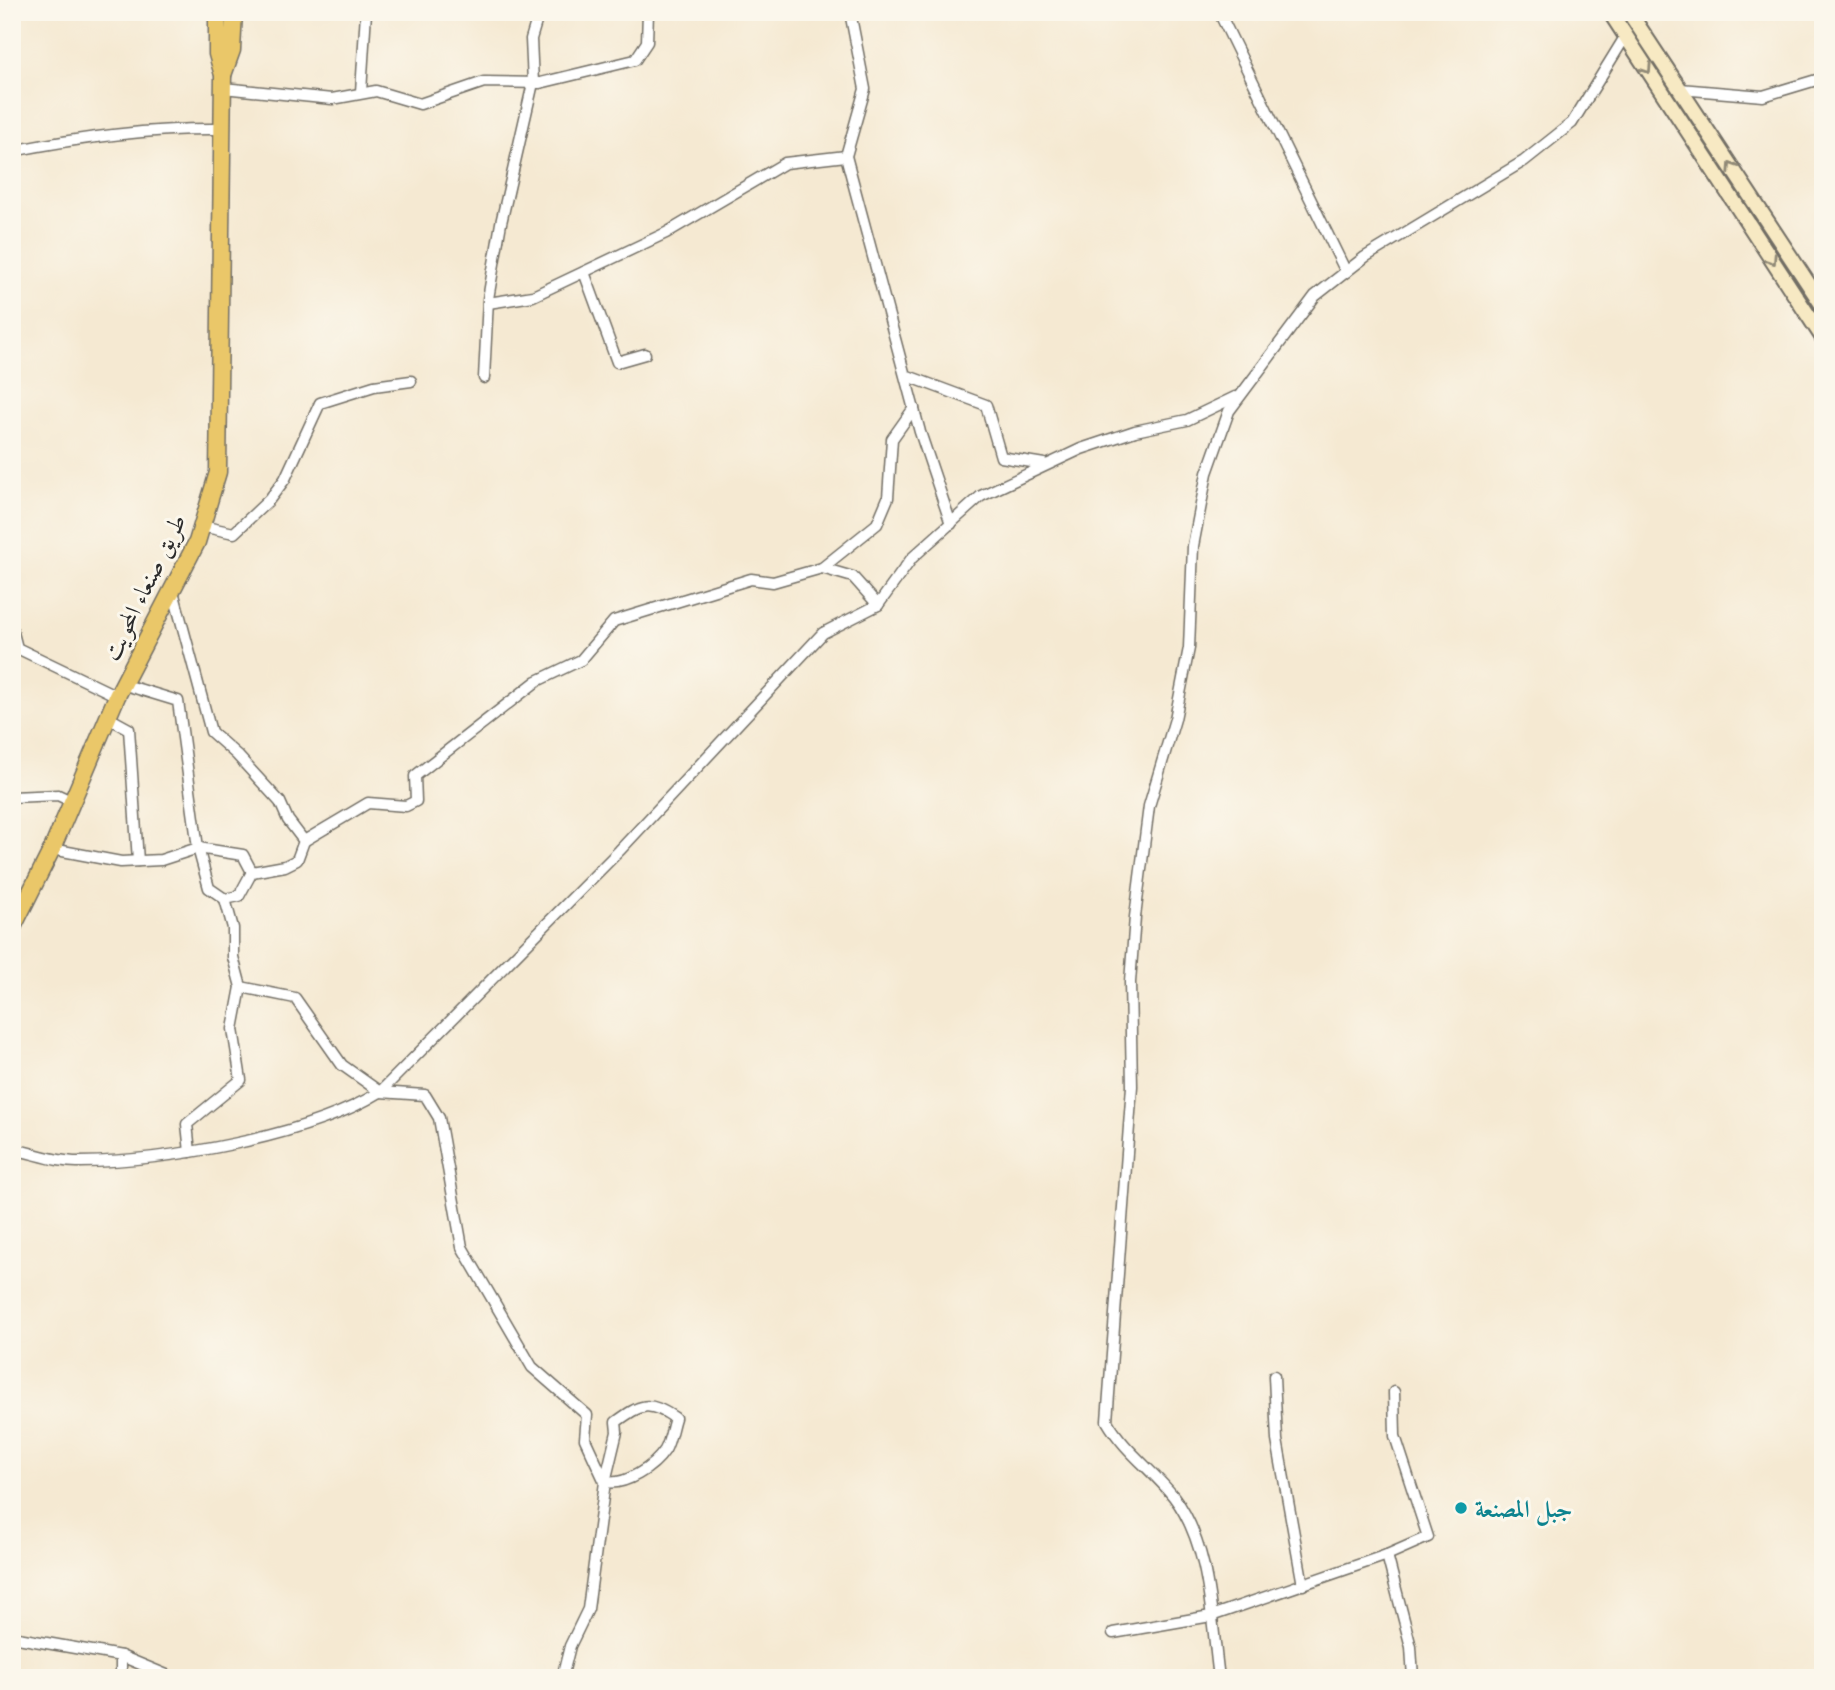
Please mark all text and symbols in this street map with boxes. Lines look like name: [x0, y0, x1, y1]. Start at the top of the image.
one-way arrow: [1639, 62, 1652, 75]
one-way arrow: [1727, 162, 1740, 175]
one-way arrow: [1763, 252, 1776, 265]
street label: طريق صنعاء المحويت: [96, 509, 193, 665]
place label: جبل المصنعة: [1475, 1494, 1573, 1526]
marker: جبل المصنعة: [1453, 1500, 1469, 1516]

